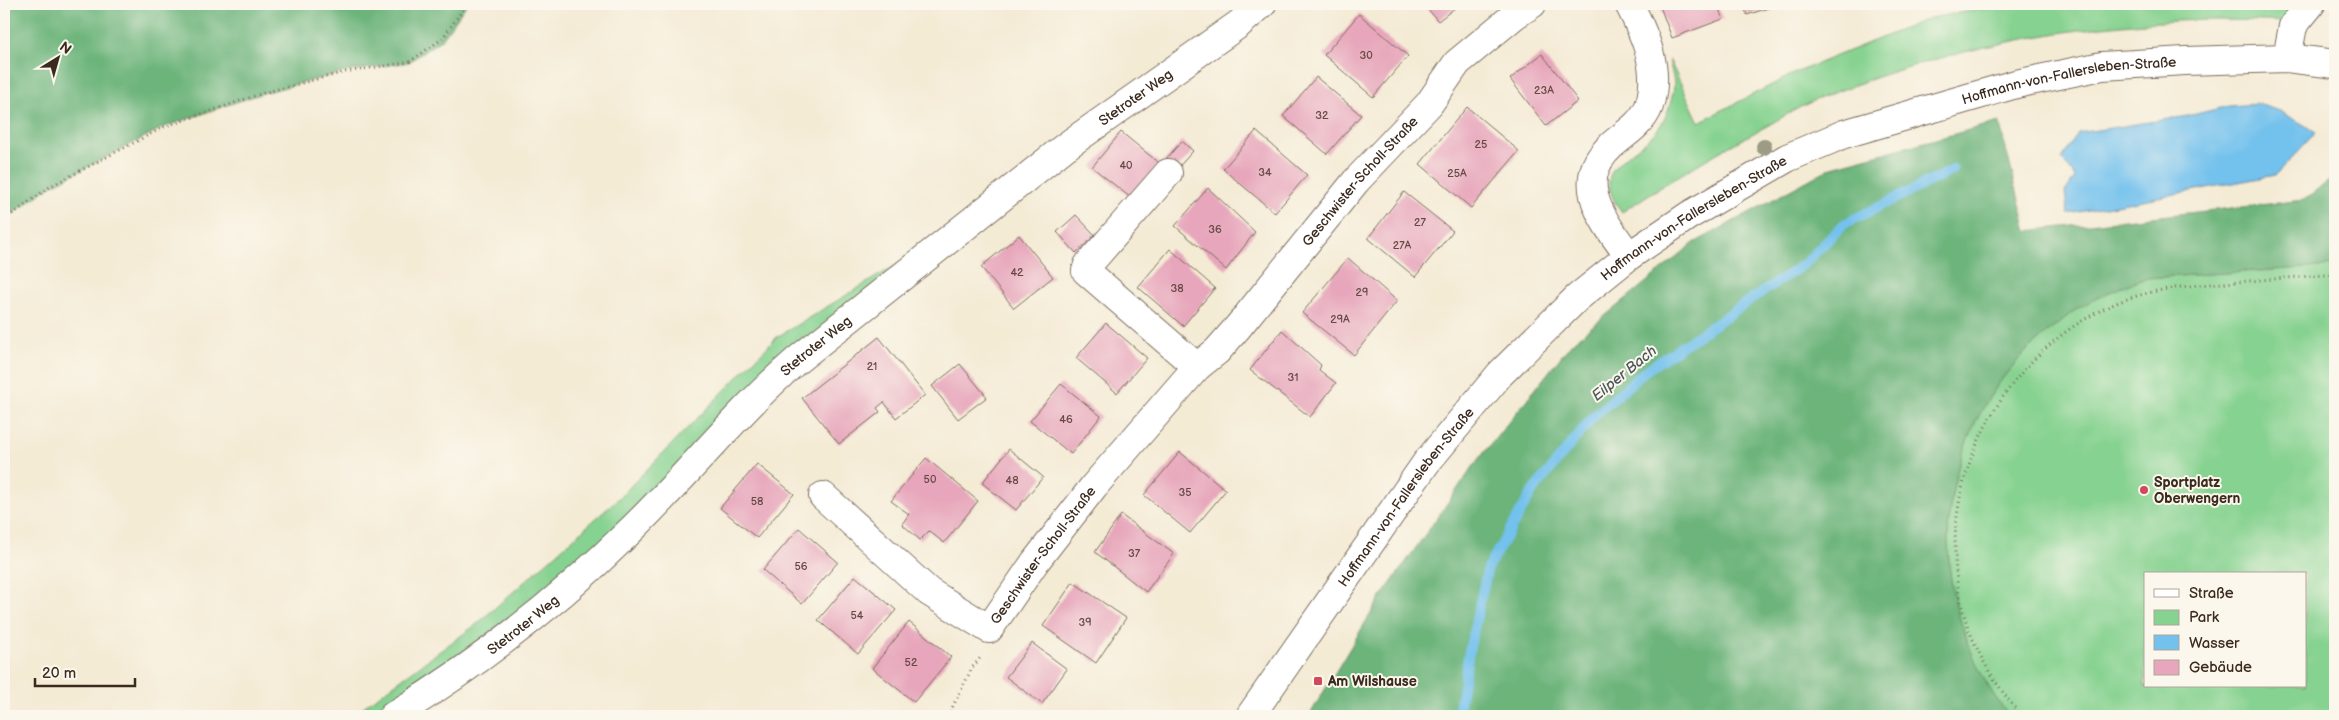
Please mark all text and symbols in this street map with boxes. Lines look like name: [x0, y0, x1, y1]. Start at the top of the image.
north arrow: [32, 32, 82, 82]
text: N: [56, 38, 75, 58]
house number: 30: [1359, 49, 1373, 62]
street label: Hoffmann-von-Fallersleben-Straße: [1960, 54, 2177, 108]
street label: Stetroter Weg: [1096, 66, 1176, 129]
house number: 23A: [1534, 84, 1554, 97]
house number: 32: [1315, 109, 1329, 122]
street label: Geschwister-Scholl-Straße: [1299, 113, 1422, 250]
house number: 25: [1475, 138, 1487, 151]
street label: Hoffmann-von-Fallersleben-Straße: [1597, 152, 1790, 284]
house number: 40: [1119, 159, 1133, 172]
house number: 34: [1258, 166, 1272, 179]
house number: 25A: [1447, 167, 1467, 180]
house number: 27: [1414, 216, 1427, 229]
house number: 36: [1208, 223, 1222, 236]
house number: 27A: [1393, 239, 1412, 252]
house number: 42: [1010, 266, 1024, 279]
house number: 38: [1170, 282, 1184, 295]
house number: 29: [1356, 286, 1368, 299]
street label: Stetroter Weg: [777, 312, 855, 380]
house number: 29A: [1330, 313, 1350, 326]
water label: Eilper Bach: [1588, 341, 1661, 405]
house number: 21: [867, 360, 877, 373]
house number: 31: [1287, 371, 1299, 384]
street label: Hoffmann-von-Fallersleben-Straße: [1335, 404, 1478, 590]
house number: 46: [1059, 413, 1073, 426]
house number: 50: [924, 473, 937, 486]
house number: 48: [1005, 474, 1019, 487]
place label: Sportplatz Oberwengern: [2154, 474, 2241, 507]
street label: Geschwister-Scholl-Straße: [987, 483, 1100, 628]
marker: Sportplatz Oberwengern: [2138, 484, 2150, 496]
house number: 35: [1178, 486, 1192, 499]
house number: 58: [751, 495, 763, 508]
house number: 37: [1128, 547, 1141, 560]
house number: 56: [794, 560, 808, 573]
legend: [2144, 572, 2306, 688]
text: Straße: [2189, 584, 2234, 603]
street label: Stetroter Weg: [484, 592, 563, 658]
text: Park: [2189, 608, 2220, 627]
house number: 54: [850, 609, 864, 622]
house number: 39: [1078, 616, 1092, 629]
text: Wasser: [2189, 634, 2240, 653]
scale bar: [35, 655, 135, 687]
house number: 52: [905, 656, 918, 669]
text: Gebäude: [2189, 658, 2252, 677]
text: 20 m: [42, 664, 76, 683]
place label: Am Wilshause: [1327, 673, 1417, 690]
marker: Am Wilshause: [1312, 675, 1324, 687]

